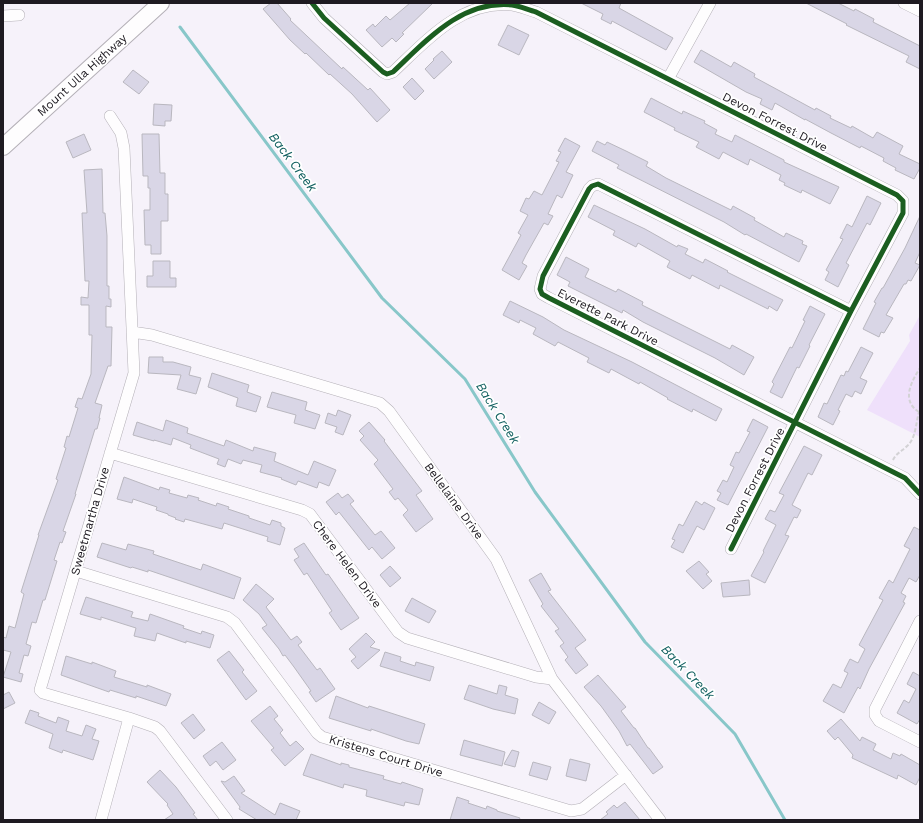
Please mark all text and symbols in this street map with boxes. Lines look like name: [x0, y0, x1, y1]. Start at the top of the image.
street label: Mount Ulla Highway: [34, 31, 130, 119]
street label: Devon Forrest Drive: [720, 89, 830, 155]
water label: Back Creek: [266, 130, 321, 195]
street label: Everette Park Drive: [555, 285, 661, 349]
water label: Back Creek: [473, 379, 523, 447]
street label: Devon Forrest Drive: [722, 425, 788, 535]
street label: Bellelaine Drive: [422, 460, 486, 542]
street label: Sweetmartha Drive: [68, 465, 112, 577]
street label: Chere Helen Drive: [310, 517, 385, 611]
water label: Back Creek: [658, 642, 718, 703]
street label: Kristens Court Drive: [327, 732, 445, 780]

